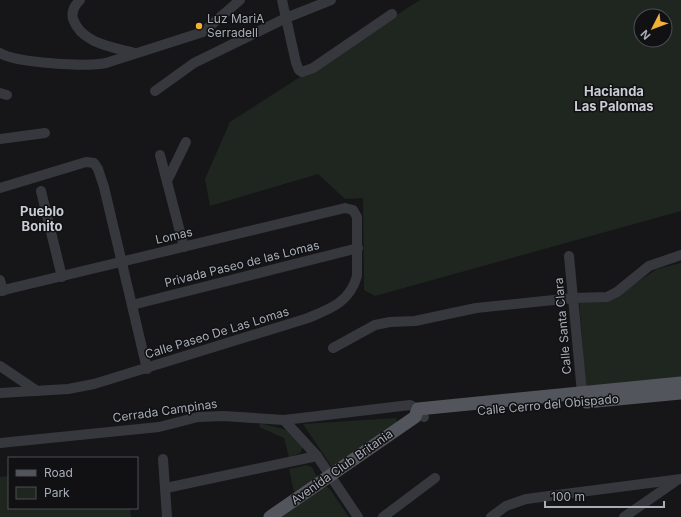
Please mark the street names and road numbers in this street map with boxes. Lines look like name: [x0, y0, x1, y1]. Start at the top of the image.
street label: Lomas: [154, 224, 194, 247]
street label: Privada Paseo de las Lomas: [163, 237, 321, 290]
street label: Calle Santa Clara: [551, 277, 574, 375]
street label: Calle Paseo De Las Lomas: [143, 303, 291, 362]
street label: Calle Cerro del Obispado: [476, 391, 619, 418]
street label: Cerrada Campinas: [112, 396, 218, 425]
street label: Avenida Club Britania: [288, 426, 396, 507]

